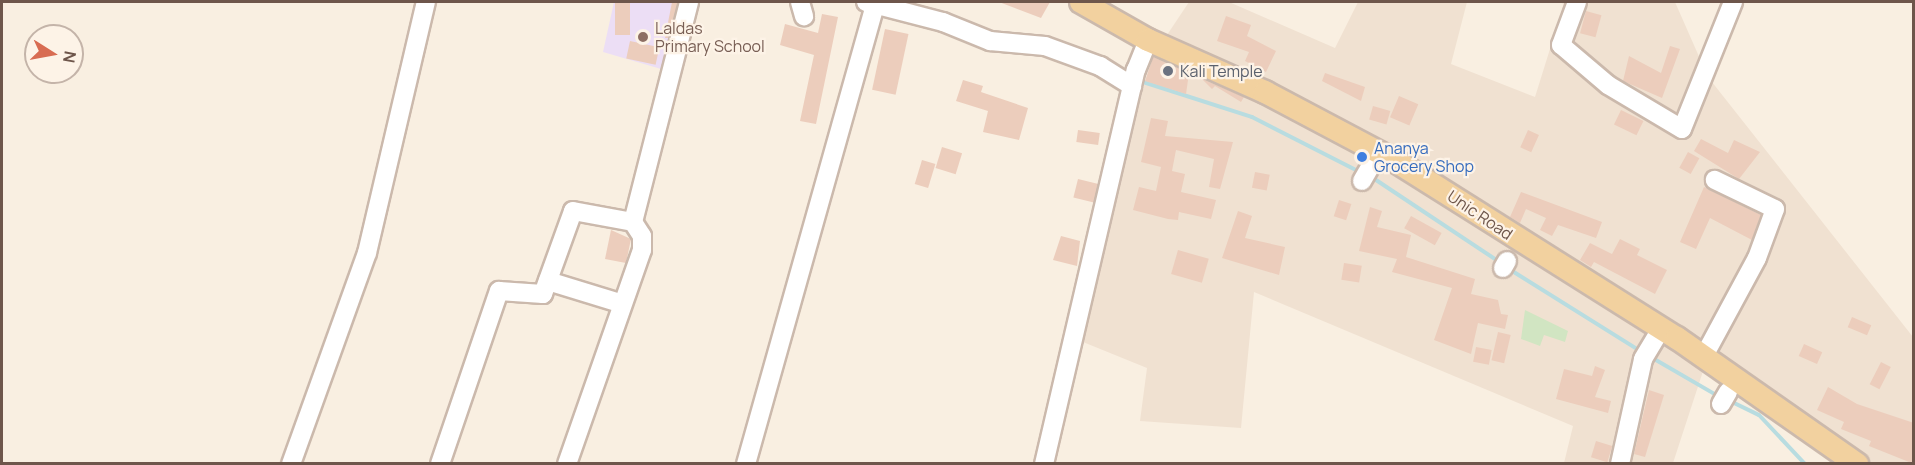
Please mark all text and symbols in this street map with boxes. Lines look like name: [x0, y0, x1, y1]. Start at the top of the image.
place label: Laldas Primary School: [655, 18, 765, 56]
north arrow: [24, 24, 84, 84]
marker: Laldas Primary School: [636, 30, 650, 44]
text: N: [58, 49, 82, 65]
place label: Kali Temple: [1180, 61, 1263, 81]
marker: Kali Temple: [1161, 64, 1175, 78]
place label: Ananya Grocery Shop: [1374, 138, 1474, 176]
marker: Ananya Grocery Shop: [1355, 150, 1369, 164]
street label: Unic Road: [1444, 186, 1516, 244]

